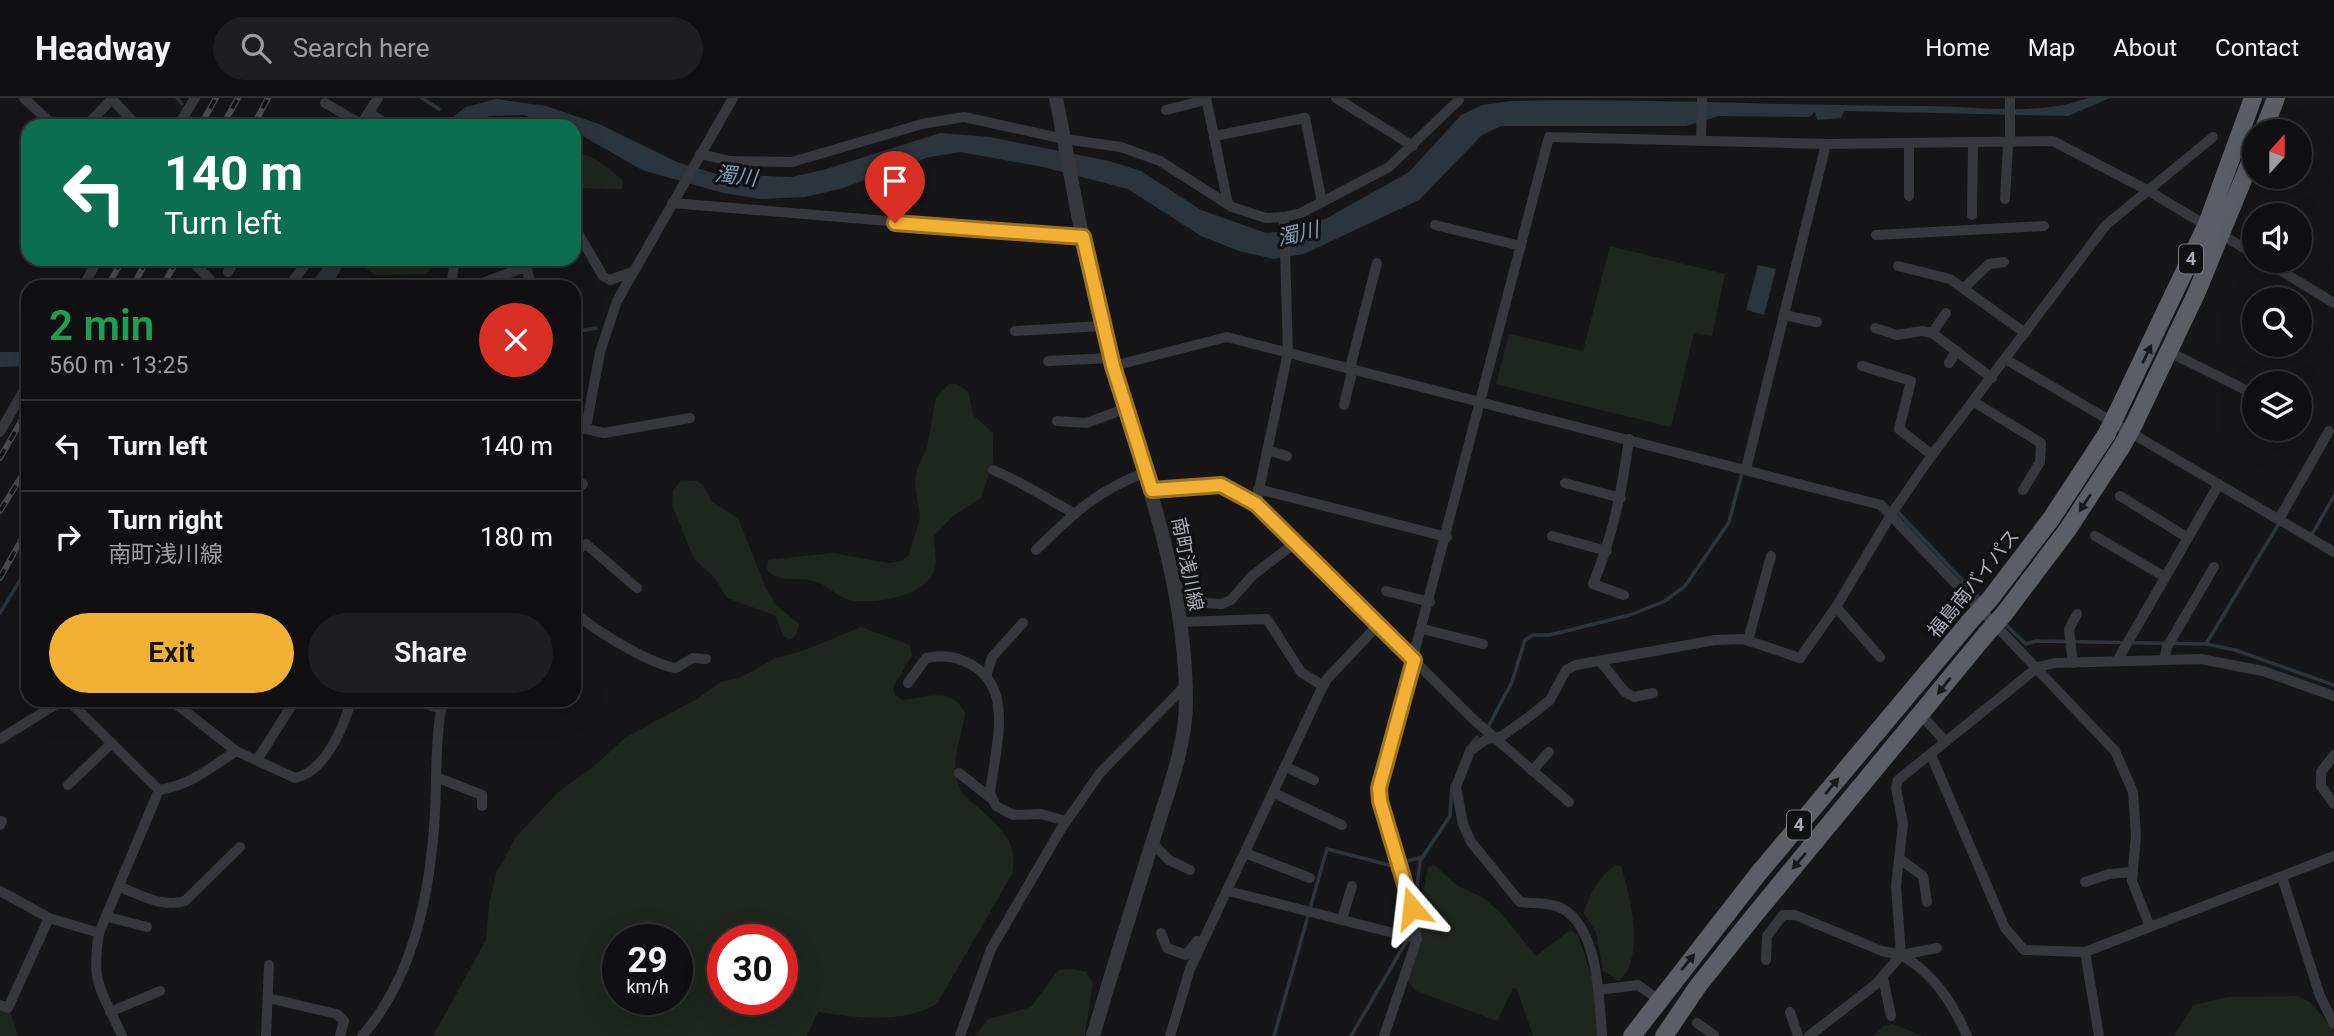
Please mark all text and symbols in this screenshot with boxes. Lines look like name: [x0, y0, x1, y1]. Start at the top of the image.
search box: [213, 17, 703, 80]
text: Headway: [35, 29, 171, 68]
icon: search: [237, 29, 275, 67]
text: Search here: [293, 33, 429, 63]
text: Home: [1925, 34, 1990, 62]
text: Map: [2028, 34, 2075, 62]
text: About: [2113, 34, 2177, 62]
text: Contact: [2215, 34, 2299, 62]
north arrow: [2242, 119, 2312, 189]
map controls: [2242, 119, 2312, 441]
text: 140 m: [164, 145, 303, 202]
icon: left: [49, 147, 140, 238]
pin: [865, 151, 925, 223]
water label: 濁川: [714, 162, 760, 191]
icon: arrive: [876, 162, 914, 200]
button: sound: [2242, 203, 2312, 273]
text: Turn left: [164, 204, 282, 242]
water label: 濁川: [1275, 217, 1323, 250]
road number: 4: [2179, 244, 2203, 274]
button: search: [2242, 287, 2312, 357]
text: 2 min: [49, 301, 154, 350]
button: close: [479, 303, 553, 377]
one-way arrow: [2141, 344, 2152, 364]
text: 560 m · 13:25: [49, 352, 188, 379]
button: layers: [2242, 371, 2312, 441]
icon: left: [49, 427, 87, 465]
text: Turn left: [108, 431, 207, 461]
text: 140 m: [480, 431, 553, 461]
one-way arrow: [2078, 494, 2092, 512]
text: Turn right: [108, 505, 223, 535]
street label: 南町浅川線: [1167, 515, 1208, 613]
icon: right: [49, 518, 87, 556]
text: 180 m: [480, 522, 553, 552]
street label: 福島南バイパス: [1923, 525, 2024, 642]
text: 南町浅川線: [108, 541, 223, 568]
button: Exit: [49, 613, 294, 693]
button: Share: [308, 613, 553, 693]
one-way arrow: [1938, 677, 1952, 695]
one-way arrow: [1824, 777, 1840, 795]
road number: 4: [1787, 810, 1811, 840]
one-way arrow: [1791, 852, 1807, 870]
position arrow: [1375, 871, 1449, 945]
speed limit sign: 30: [707, 924, 798, 1015]
text: 29: [627, 940, 668, 981]
one-way arrow: [1680, 953, 1695, 971]
text: km/h: [626, 976, 669, 997]

